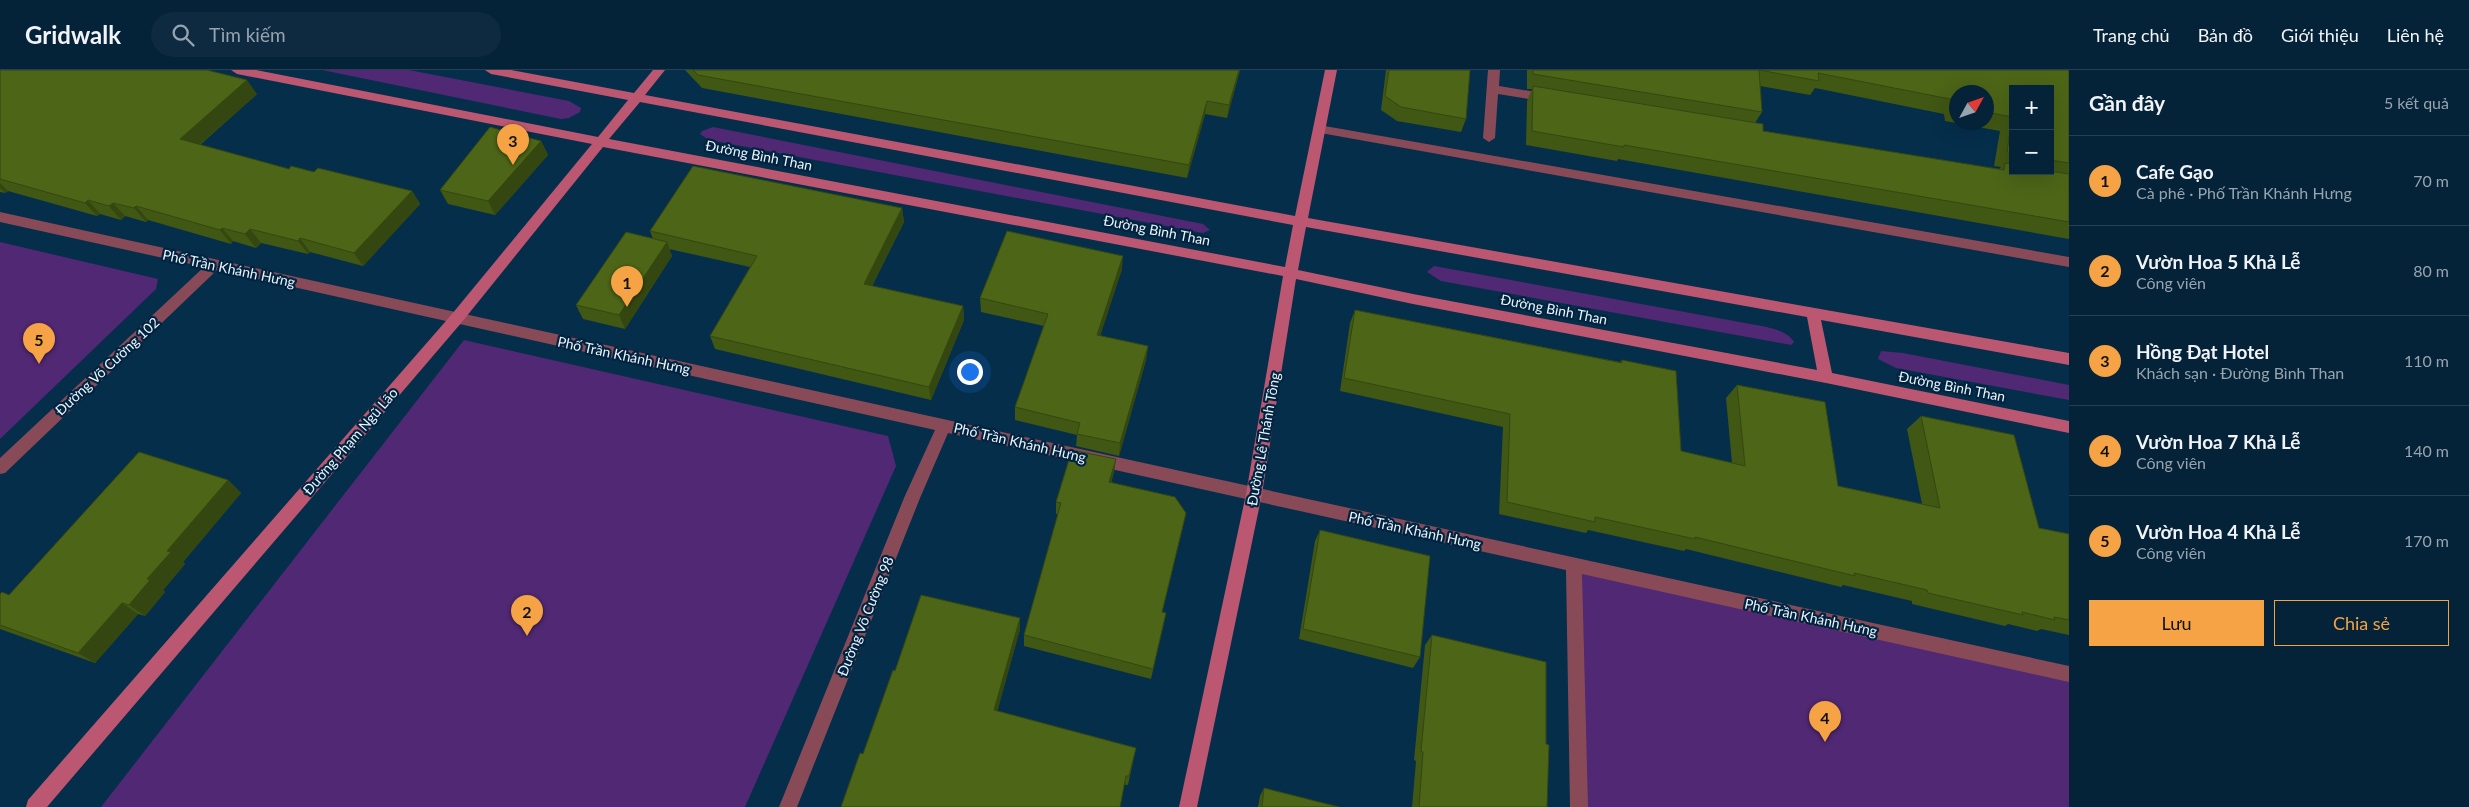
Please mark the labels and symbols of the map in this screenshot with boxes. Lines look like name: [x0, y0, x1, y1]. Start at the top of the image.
north arrow: [1949, 85, 1994, 130]
pin: 3: [497, 124, 529, 165]
street label: Đường Bình Than: [704, 136, 814, 174]
street label: Đường Bình Than: [1102, 211, 1212, 249]
street label: Phố Trần Khánh Hưng: [161, 246, 297, 290]
pin: 1: [611, 266, 643, 307]
street label: Đường Bình Than: [1499, 290, 1609, 328]
street label: Đường Võ Cường 102: [52, 313, 162, 419]
pin: 5: [23, 323, 55, 364]
street label: Phố Trần Khánh Hưng: [556, 333, 692, 377]
your location: [957, 359, 983, 385]
street label: Đường Bình Than: [1897, 367, 2007, 405]
street label: Đường Lê Thánh Tông: [1243, 371, 1283, 507]
street label: Đường Phạm Ngũ Lão: [299, 384, 401, 498]
street label: Phố Trần Khánh Hưng: [952, 419, 1088, 465]
street label: Phố Trần Khánh Hưng: [1347, 508, 1483, 552]
street label: Đường Võ Cường 98: [833, 554, 897, 678]
pin: 2: [511, 595, 543, 636]
street label: Phố Trần Khánh Hưng: [1743, 595, 1879, 639]
pin: 4: [1809, 701, 1841, 742]

